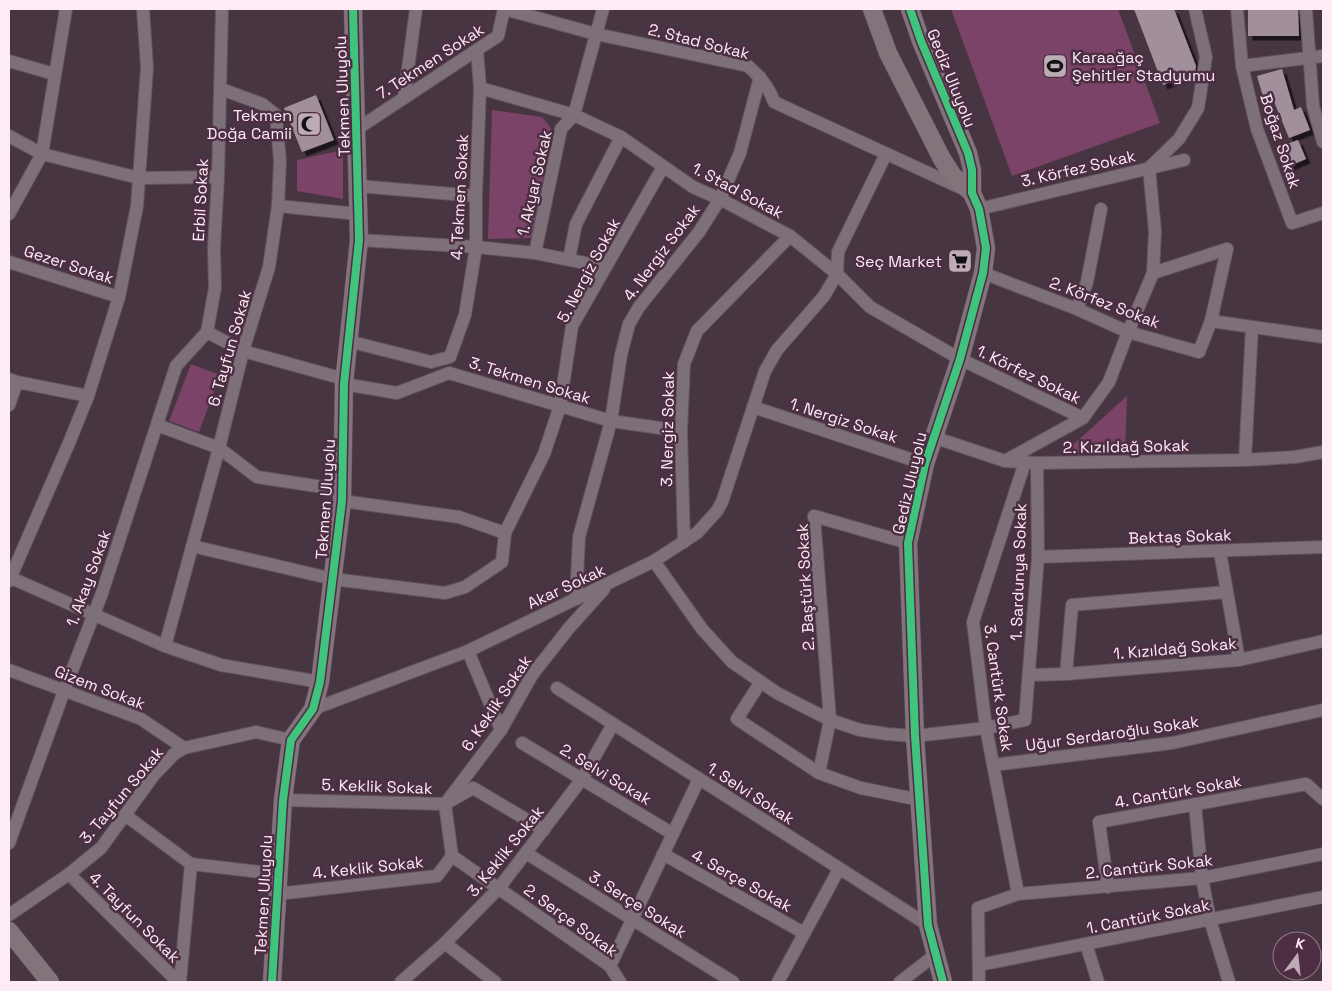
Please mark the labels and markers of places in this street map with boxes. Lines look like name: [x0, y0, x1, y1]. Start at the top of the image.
place label: Karaağaç Şehitler Stadyumu: [1072, 47, 1215, 86]
sports icon: Karaağaç Şehitler Stadyumu: [1042, 53, 1068, 79]
place label: Tekmen Doğa Camii: [207, 105, 292, 144]
mosque icon: Tekmen Doğa Camii: [296, 111, 322, 137]
supermarket icon: Seç Market: [947, 248, 973, 274]
place label: Seç Market: [855, 251, 942, 272]

